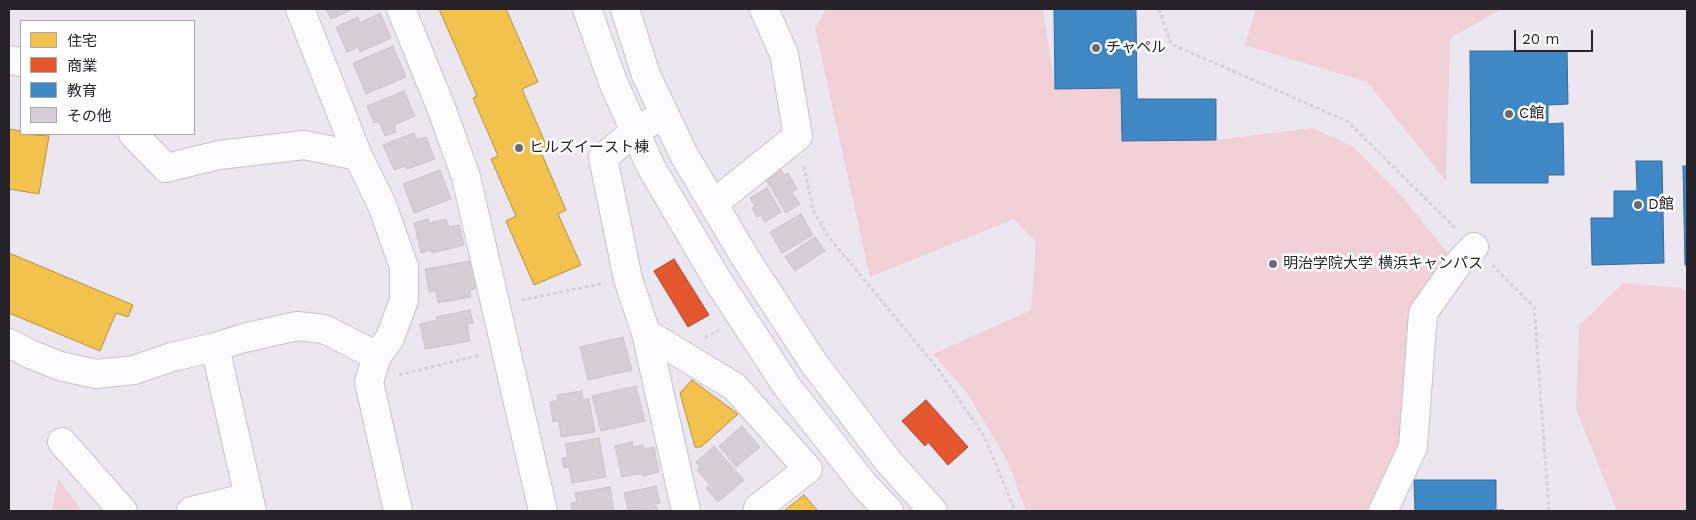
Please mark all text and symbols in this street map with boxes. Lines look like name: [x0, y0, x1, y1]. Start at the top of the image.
legend: [20, 20, 195, 135]
scale bar: [1516, 20, 1595, 52]
text: 20 m: [1522, 30, 1560, 48]
text: 住宅: [67, 32, 97, 50]
place label: チャペル: [1106, 39, 1166, 57]
marker: チャペル: [1090, 42, 1102, 54]
text: 商業: [67, 57, 97, 75]
text: 教育: [67, 82, 97, 100]
place label: C館: [1519, 105, 1544, 123]
text: その他: [67, 107, 112, 125]
marker: C館: [1503, 108, 1515, 120]
place label: ヒルズイースト棟: [529, 139, 649, 157]
marker: ヒルズイースト棟: [513, 142, 525, 154]
place label: D館: [1648, 196, 1674, 214]
marker: D館: [1632, 199, 1644, 211]
place label: 明治学院大学 横浜キャンパス: [1283, 255, 1483, 273]
marker: 明治学院大学 横浜キャンパス: [1267, 258, 1279, 270]

